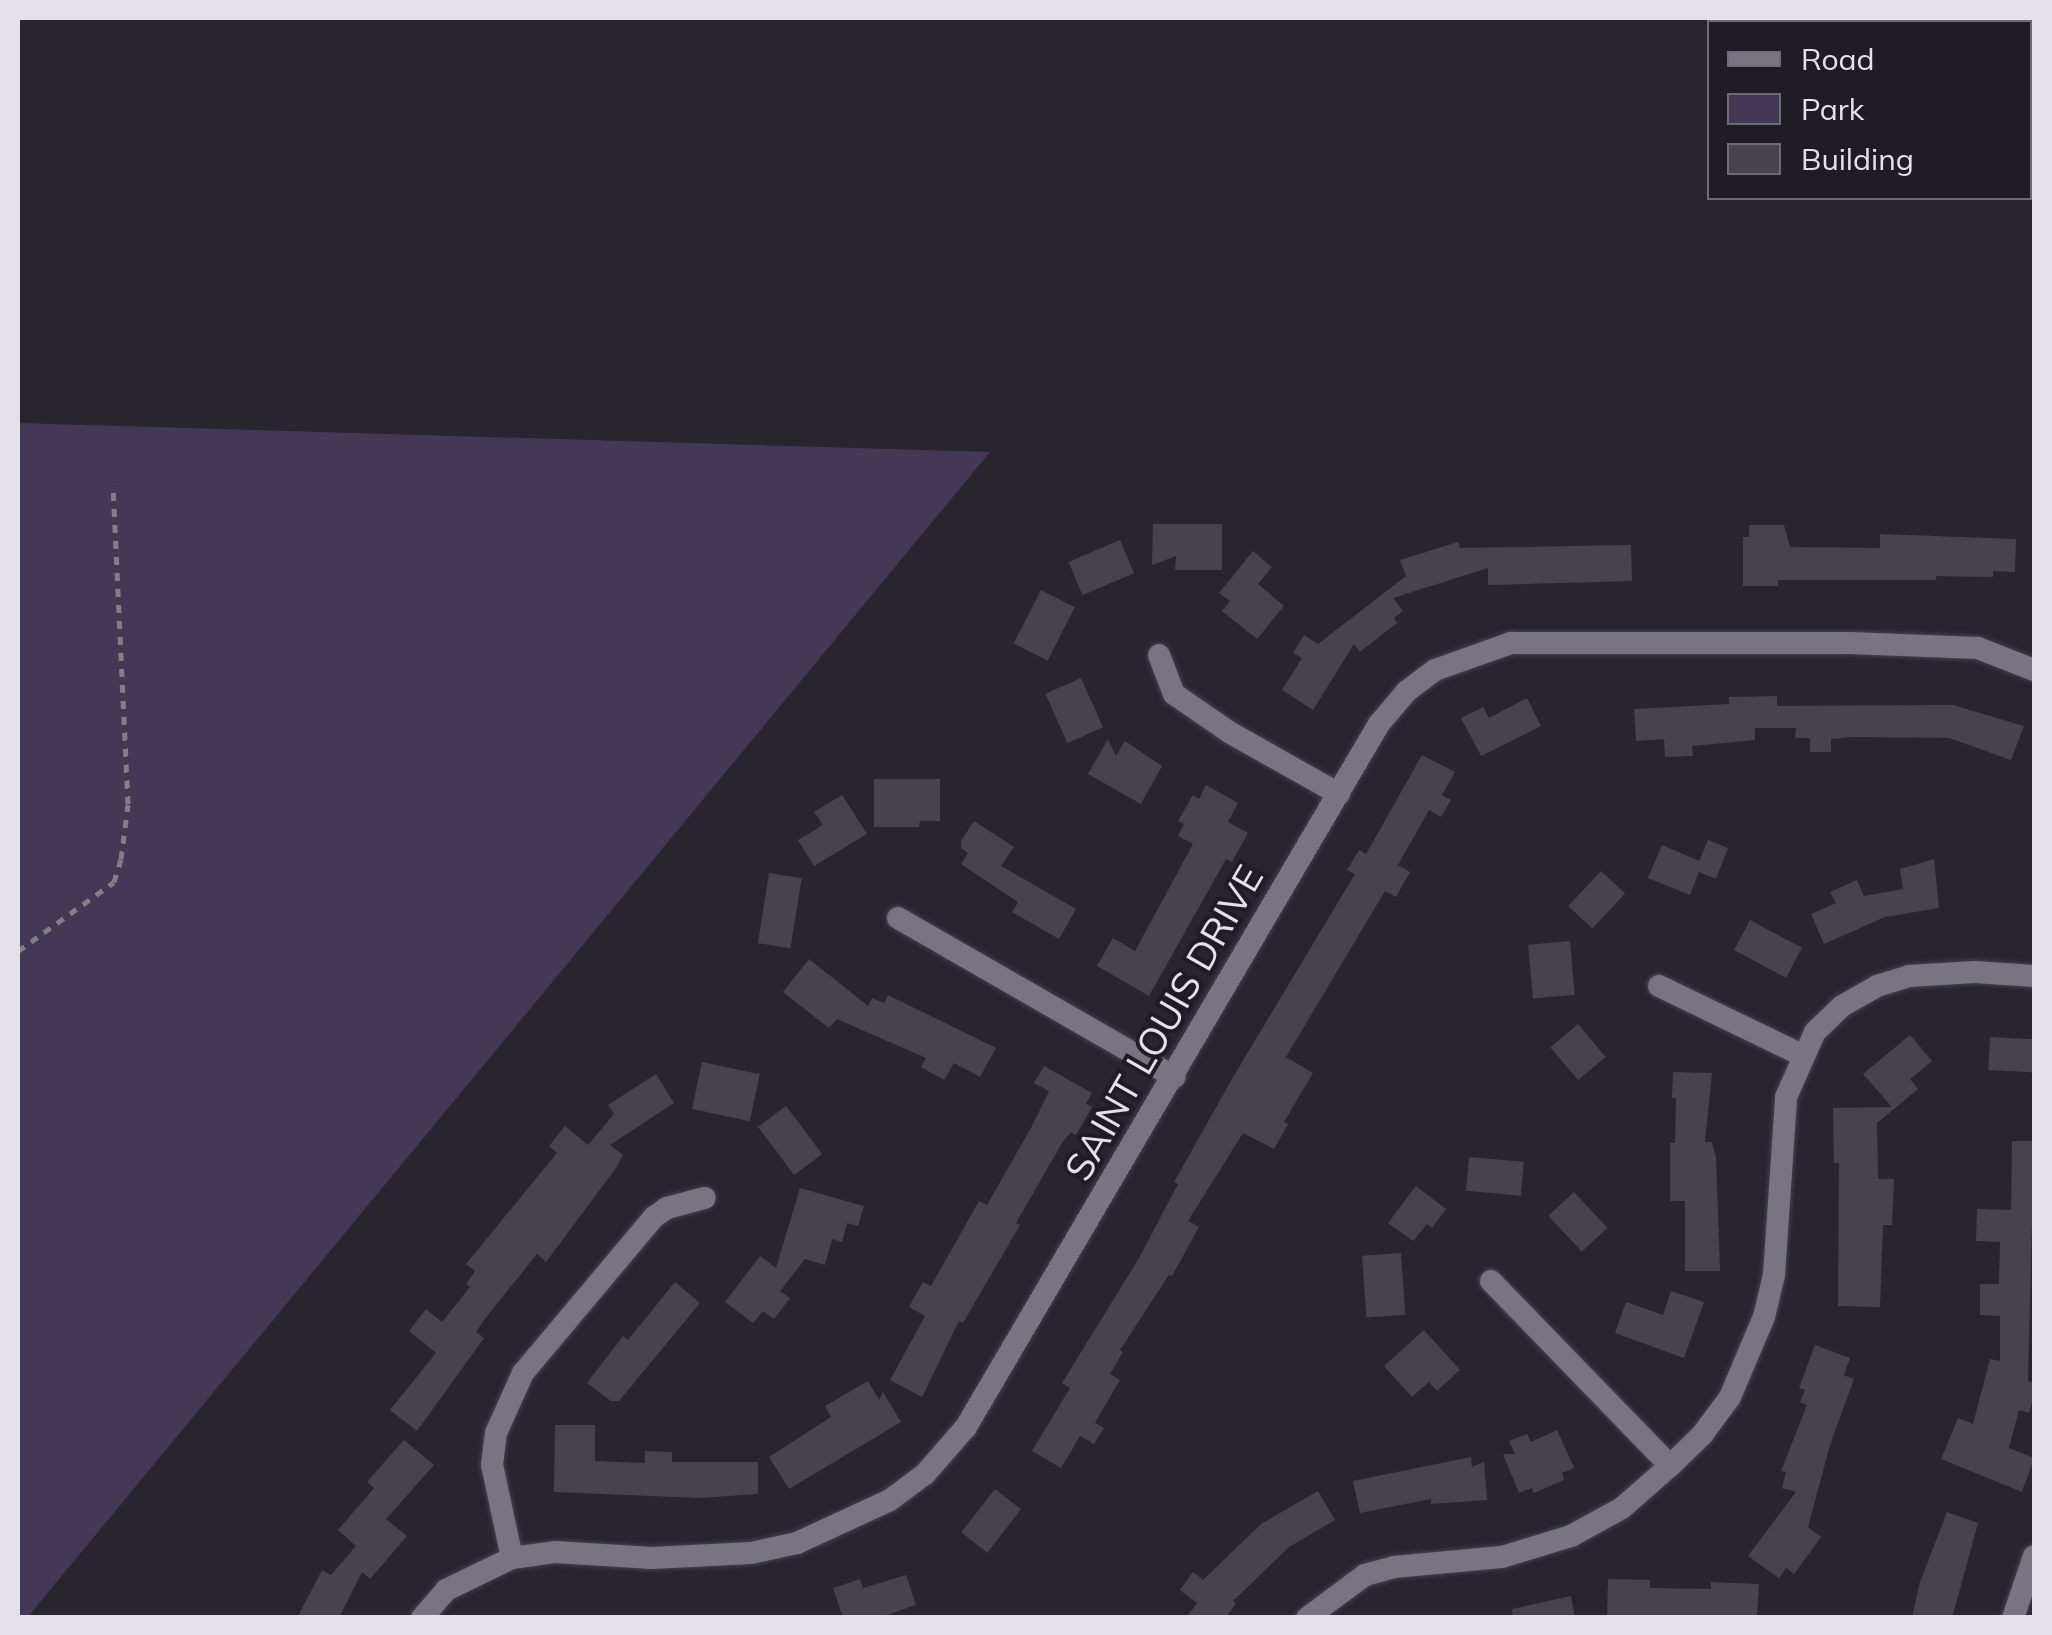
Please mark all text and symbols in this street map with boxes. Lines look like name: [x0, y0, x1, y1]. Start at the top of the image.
legend: [1707, 20, 2032, 200]
text: Road: [1801, 40, 1875, 78]
text: Park: [1801, 90, 1864, 128]
text: Building: [1801, 140, 1914, 178]
street label: SAINT LOUIS DRIVE: [1055, 858, 1273, 1188]

